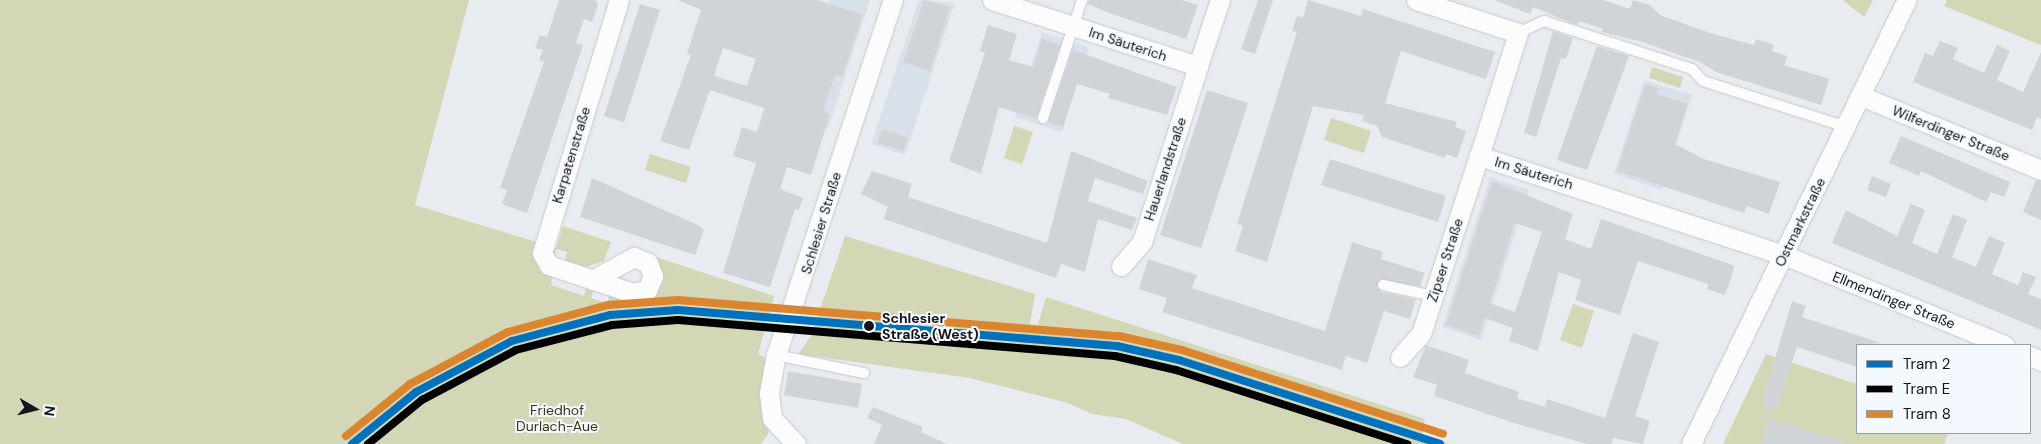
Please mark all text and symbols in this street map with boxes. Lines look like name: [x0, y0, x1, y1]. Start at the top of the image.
street label: Im Säuterich: [1087, 23, 1169, 65]
street label: Wilferdinger Straße: [1890, 102, 2012, 164]
street label: Karpatenstraße: [548, 105, 594, 205]
street label: Hauerlandstraße: [1140, 115, 1190, 223]
street label: Im Säuterich: [1493, 153, 1575, 193]
street label: Schlesier Straße: [797, 170, 845, 276]
street label: Ostmarkstraße: [1771, 175, 1829, 269]
street label: Zipser Straße: [1424, 216, 1466, 304]
street label: Ellmendinger Straße: [1830, 268, 1958, 332]
place label: Schlesier Straße (West): [882, 310, 979, 342]
marker: Schlesier Straße (West): [860, 317, 878, 335]
legend: [1856, 344, 2031, 434]
text: Tram 2: [1903, 354, 1950, 374]
text: Tram E: [1903, 379, 1950, 399]
north arrow: [10, 384, 60, 434]
park label: Friedhof Durlach-Aue: [516, 402, 598, 434]
text: Tram 8: [1903, 404, 1951, 424]
text: N: [40, 405, 59, 417]

